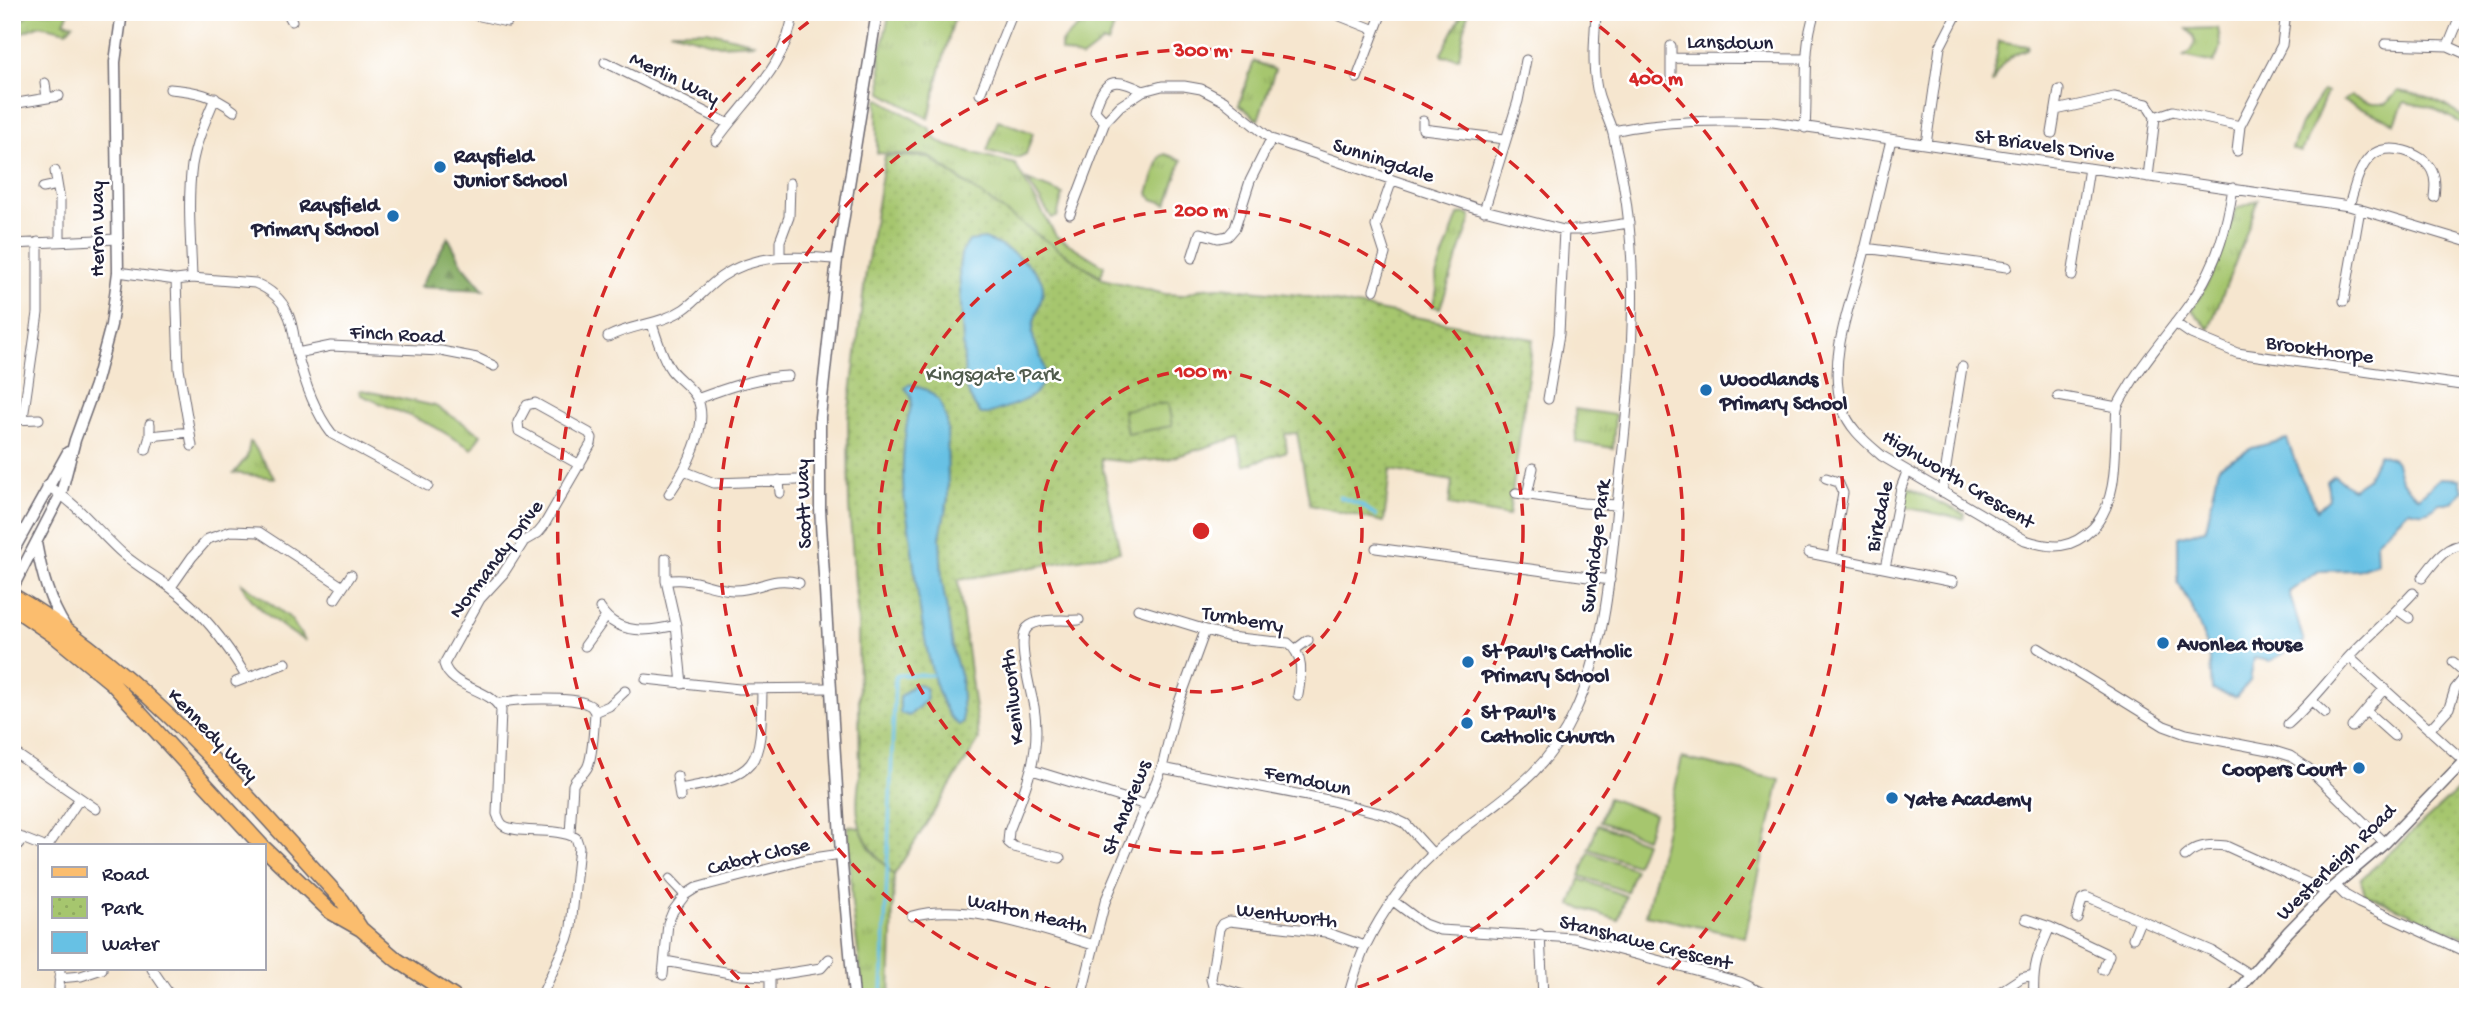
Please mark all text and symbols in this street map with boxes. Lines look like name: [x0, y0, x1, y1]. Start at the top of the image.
street label: Lansdown: [1686, 31, 1773, 58]
text: 300 m: [1173, 40, 1228, 65]
street label: Merlin Way: [624, 48, 722, 113]
text: 400 m: [1628, 68, 1683, 93]
street label: St Briavels Drive: [1973, 125, 2117, 170]
street label: Sunningdale: [1329, 134, 1438, 191]
place label: Raysfield Junior School: [453, 146, 568, 195]
marker: Raysfield Junior School: [432, 159, 448, 175]
street label: Heron Way: [87, 181, 112, 277]
place label: Raysfield Primary School: [251, 195, 382, 244]
text: 200 m: [1174, 200, 1228, 225]
marker: Raysfield Primary School: [385, 208, 401, 224]
street label: Finch Road: [348, 321, 446, 352]
street label: Brookthorpe: [2263, 331, 2376, 372]
text: 100 m: [1174, 361, 1227, 386]
park label: Kingsgate Park: [926, 364, 1063, 389]
place label: Woodlands Primary School: [1719, 369, 1848, 418]
marker: Woodlands Primary School: [1698, 382, 1714, 398]
street label: Highworth Crescent: [1877, 426, 2040, 538]
street label: Scott Way: [791, 459, 820, 549]
street label: Sundridge Park: [1577, 476, 1618, 614]
street label: Birkdale: [1862, 478, 1901, 555]
street label: Normandy Drive: [445, 495, 551, 624]
centre of rings: [1189, 519, 1213, 543]
street label: Turnberry: [1199, 602, 1285, 641]
place label: Avonlea House: [2176, 634, 2304, 659]
marker: Avonlea House: [2155, 635, 2171, 651]
place label: St Paul's Catholic Primary School: [1481, 641, 1633, 690]
street label: Kenilworth: [997, 648, 1032, 746]
marker: St Paul's Catholic Primary School: [1460, 654, 1476, 670]
street label: Kennedy Way: [161, 684, 262, 789]
place label: St Paul's Catholic Church: [1480, 702, 1615, 751]
marker: St Paul's Catholic Church: [1459, 715, 1475, 731]
street label: St Andrews: [1098, 756, 1159, 859]
place label: Coopers Court: [2221, 759, 2347, 784]
marker: Coopers Court: [2351, 760, 2367, 776]
street label: Ferndown: [1260, 761, 1353, 804]
place label: Yate Academy: [1903, 789, 2032, 814]
marker: Yate Academy: [1884, 790, 1900, 806]
street label: Westerleigh Road: [2272, 799, 2404, 927]
street label: Cabot Close: [705, 833, 813, 883]
legend: [38, 844, 266, 970]
text: Road: [102, 864, 150, 889]
street label: Walton Heath: [965, 889, 1090, 941]
text: Park: [101, 898, 145, 923]
street label: Wentworth: [1235, 899, 1339, 936]
street label: Stanshawe Crescent: [1556, 911, 1736, 978]
text: Water: [102, 934, 160, 959]

